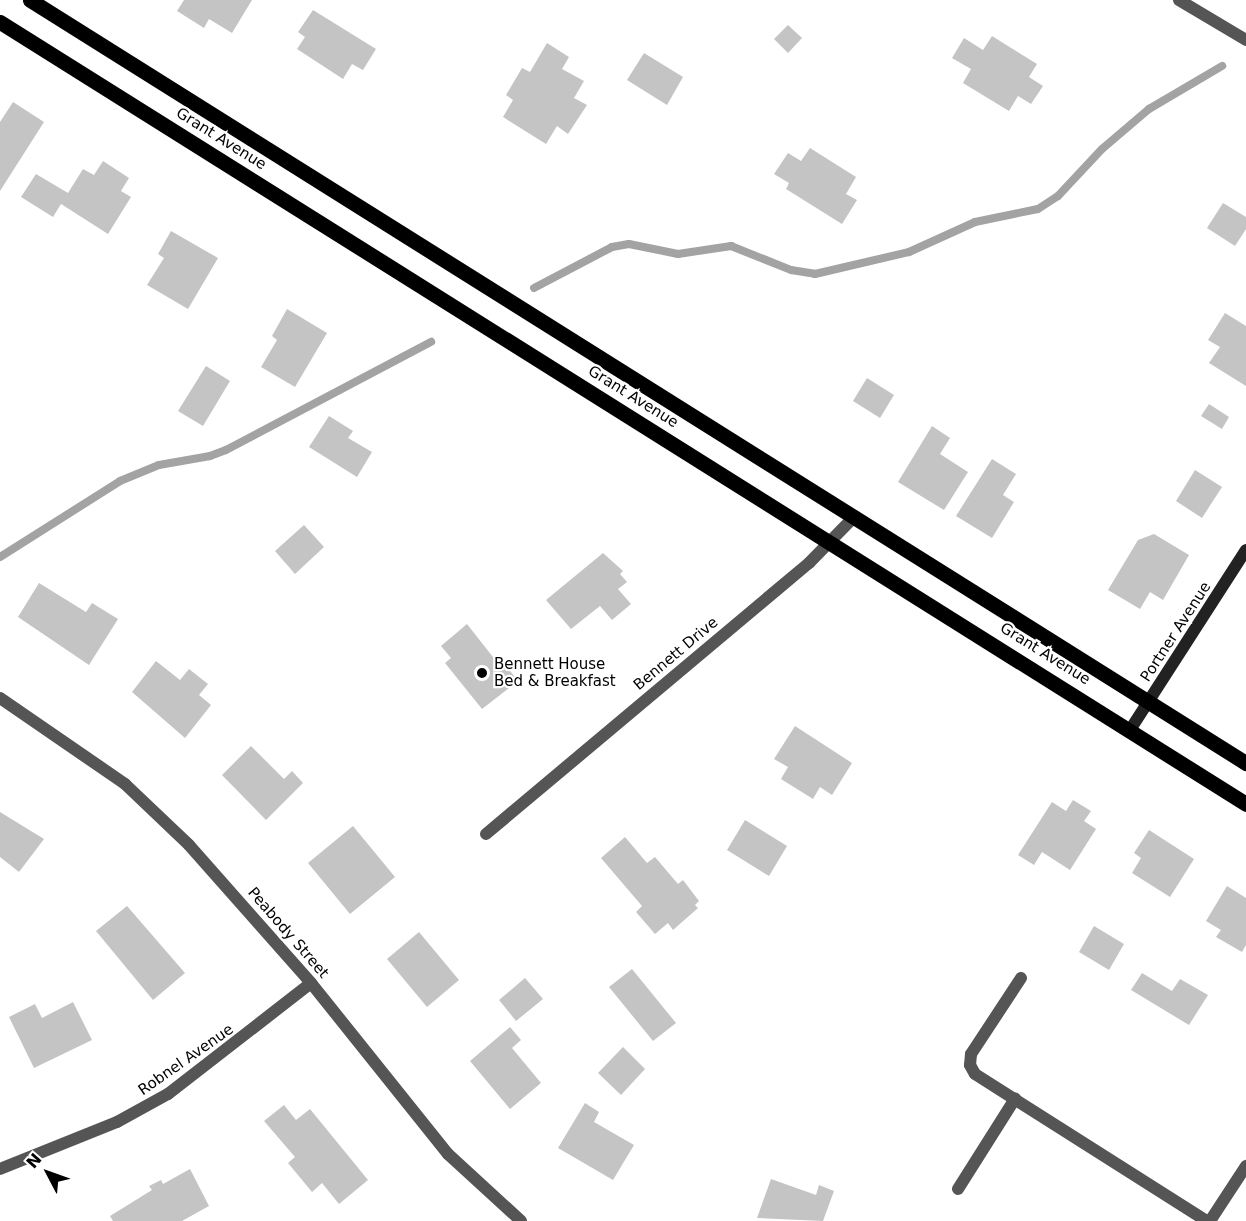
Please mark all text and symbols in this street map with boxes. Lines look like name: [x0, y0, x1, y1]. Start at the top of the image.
street label: Grant Avenue: [173, 104, 269, 174]
street label: Grant Avenue: [585, 362, 681, 432]
street label: Portner Avenue: [1137, 579, 1215, 685]
street label: Bennett Drive: [630, 614, 722, 694]
street label: Grant Avenue: [997, 619, 1093, 689]
place label: Bennett House Bed & Breakfast: [494, 655, 616, 690]
marker: Bennett House Bed & Breakfast: [475, 666, 489, 680]
street label: Peabody Street: [244, 884, 332, 982]
street label: Robnel Avenue: [135, 1021, 237, 1099]
north arrow: [18, 1143, 78, 1203]
text: N: [22, 1150, 46, 1172]

